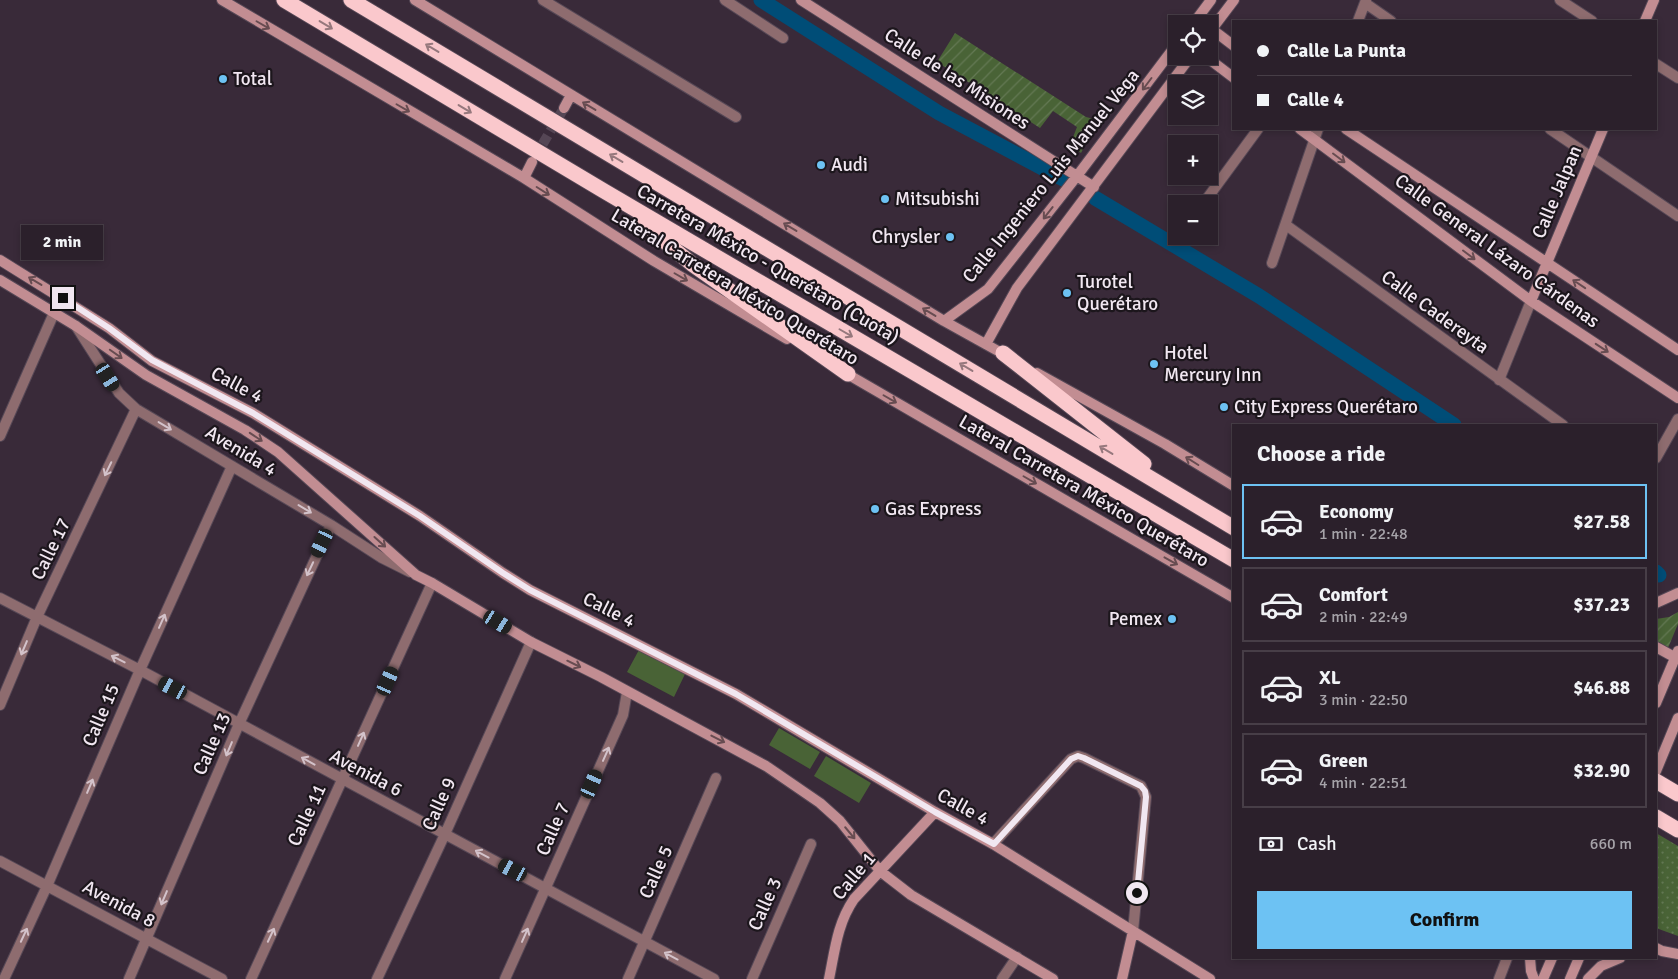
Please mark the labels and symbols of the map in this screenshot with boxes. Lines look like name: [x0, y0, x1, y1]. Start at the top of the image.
one-way arrow: [256, 20, 271, 30]
one-way arrow: [318, 21, 332, 31]
street label: Calle de las Misiones: [880, 23, 1034, 135]
one-way arrow: [425, 43, 439, 53]
street label: Calle Ingeniero Luis Manuel Vega: [957, 64, 1145, 288]
place label: Total: [233, 67, 272, 91]
marker: Total: [217, 73, 229, 85]
one-way arrow: [1141, 77, 1152, 90]
one-way arrow: [582, 100, 596, 110]
one-way arrow: [396, 103, 410, 113]
one-way arrow: [457, 104, 471, 114]
street label: Calle Jalpan: [1527, 142, 1587, 242]
one-way arrow: [610, 153, 624, 163]
place label: Audi: [831, 153, 868, 177]
one-way arrow: [1332, 153, 1346, 163]
marker: Audi: [815, 159, 827, 171]
street label: Calle General Lázaro Cárdenas: [1390, 169, 1604, 333]
street label: Carretera México - Querétaro (Cuota): [633, 179, 903, 349]
one-way arrow: [536, 185, 550, 196]
place label: Mitsubishi: [895, 187, 980, 211]
marker: Mitsubishi: [879, 193, 891, 205]
street label: Lateral Carretera México Querétaro: [607, 203, 863, 371]
one-way arrow: [1043, 206, 1053, 220]
one-way arrow: [784, 222, 798, 232]
place label: Chrysler: [872, 225, 940, 249]
callout: 2 min: [22, 226, 104, 260]
marker: Chrysler: [944, 231, 956, 243]
one-way arrow: [1462, 250, 1476, 260]
street label: Calle Cadereyta: [1376, 265, 1494, 359]
place label: Turotel Querétaro: [1077, 270, 1158, 316]
one-way arrow: [673, 272, 687, 282]
one-way arrow: [28, 276, 42, 286]
one-way arrow: [1572, 279, 1586, 289]
route end: [52, 287, 74, 309]
marker: Turotel Querétaro: [1061, 287, 1073, 299]
one-way arrow: [923, 306, 937, 316]
one-way arrow: [839, 329, 853, 339]
place label: Hotel Mercury Inn: [1164, 341, 1262, 387]
one-way arrow: [1595, 343, 1609, 353]
one-way arrow: [109, 349, 123, 359]
marker: Hotel Mercury Inn: [1148, 358, 1160, 370]
car: [93, 360, 122, 394]
street label: Calle 4: [207, 361, 267, 409]
one-way arrow: [960, 362, 974, 372]
one-way arrow: [882, 394, 896, 404]
place label: City Express Querétaro: [1234, 395, 1418, 419]
marker: City Express Querétaro: [1218, 401, 1230, 413]
street label: Lateral Carretera México Querétaro: [955, 409, 1214, 573]
street label: Avenida 4: [201, 420, 281, 482]
one-way arrow: [157, 421, 171, 431]
one-way arrow: [248, 432, 262, 442]
one-way arrow: [1099, 445, 1113, 455]
one-way arrow: [1186, 455, 1200, 465]
one-way arrow: [103, 461, 113, 476]
one-way arrow: [1023, 476, 1037, 486]
place label: Gas Express: [885, 497, 982, 521]
marker: Gas Express: [869, 503, 881, 515]
one-way arrow: [297, 505, 311, 515]
street label: Calle 17: [26, 514, 76, 584]
car: [308, 526, 335, 560]
one-way arrow: [373, 536, 386, 548]
one-way arrow: [1164, 556, 1179, 566]
one-way arrow: [305, 561, 315, 576]
street label: Calle 4: [579, 587, 639, 633]
place label: Pemex: [1109, 607, 1162, 631]
car: [481, 608, 514, 636]
marker: Pemex: [1166, 613, 1178, 625]
one-way arrow: [158, 614, 168, 629]
one-way arrow: [19, 640, 28, 655]
one-way arrow: [111, 654, 126, 664]
one-way arrow: [567, 659, 582, 669]
car: [375, 664, 400, 698]
car: [156, 674, 189, 702]
street label: Calle 15: [77, 680, 125, 750]
street label: Calle 13: [188, 709, 236, 779]
one-way arrow: [357, 732, 366, 747]
one-way arrow: [710, 735, 725, 744]
one-way arrow: [223, 741, 233, 756]
street label: Avenida 6: [326, 744, 406, 802]
one-way arrow: [601, 747, 611, 762]
one-way arrow: [301, 756, 315, 766]
car: [579, 767, 604, 801]
street label: Calle 9: [417, 774, 461, 834]
one-way arrow: [85, 779, 95, 794]
street label: Calle 11: [282, 780, 332, 850]
street label: Calle 4: [933, 783, 993, 831]
street label: Calle 7: [531, 799, 575, 859]
one-way arrow: [844, 826, 855, 839]
street label: Calle 5: [634, 842, 678, 902]
street label: Calle 1: [827, 847, 881, 905]
one-way arrow: [475, 849, 490, 858]
car: [496, 856, 529, 884]
street label: Calle 3: [743, 874, 787, 934]
street label: Avenida 8: [79, 875, 159, 933]
route start: [1126, 882, 1148, 904]
one-way arrow: [158, 890, 168, 905]
one-way arrow: [20, 928, 30, 943]
one-way arrow: [267, 928, 277, 943]
one-way arrow: [521, 928, 531, 943]
one-way arrow: [664, 951, 679, 961]

